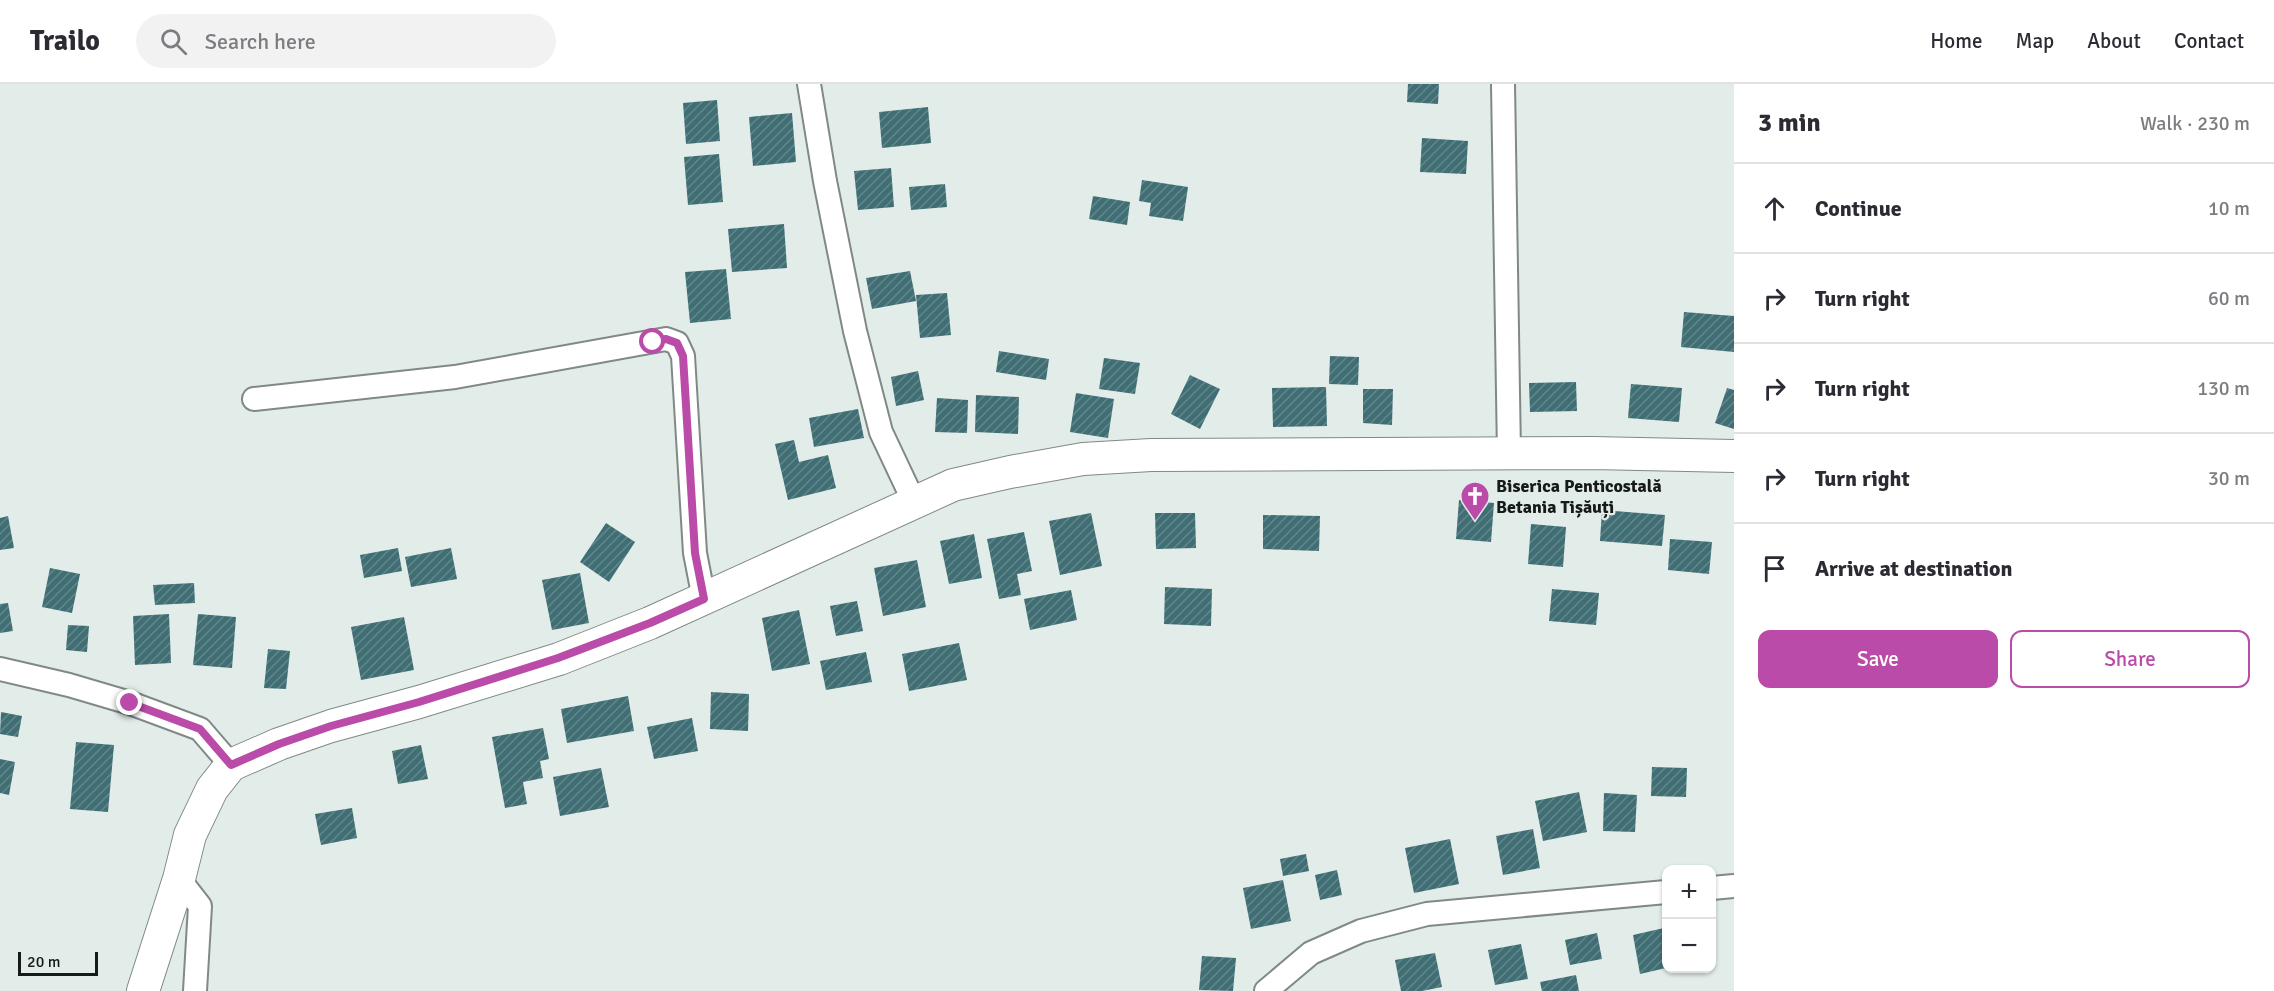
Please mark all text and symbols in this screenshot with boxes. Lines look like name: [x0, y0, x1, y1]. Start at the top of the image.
search box: [136, 14, 556, 68]
text: Trailo: [30, 24, 100, 58]
icon: search: [157, 25, 190, 58]
text: Search here: [205, 28, 316, 55]
text: Home: [1930, 28, 1983, 54]
text: Map: [2016, 28, 2054, 54]
text: About: [2087, 28, 2141, 54]
text: Contact: [2174, 28, 2244, 54]
text: 3 min: [1758, 107, 1821, 139]
text: Walk · 230 m: [2140, 111, 2250, 136]
icon: ahead: [1758, 192, 1791, 225]
text: Continue: [1815, 195, 1902, 222]
text: 10 m: [2208, 196, 2250, 221]
icon: right: [1758, 282, 1791, 315]
text: Turn right: [1815, 285, 1910, 312]
text: 60 m: [2208, 286, 2250, 311]
route start: [639, 328, 665, 354]
icon: right: [1758, 372, 1791, 405]
text: Turn right: [1815, 375, 1910, 402]
text: 130 m: [2197, 376, 2250, 401]
icon: right: [1758, 462, 1791, 495]
text: Turn right: [1815, 465, 1910, 492]
text: 30 m: [2208, 466, 2250, 491]
place label: Biserica Penticostală Betania Tișăuți: [1496, 475, 1662, 519]
church icon: Biserica Penticostală Betania Tișăuți: [1459, 480, 1491, 522]
icon: arrive: [1758, 552, 1791, 585]
text: Arrive at destination: [1815, 555, 2012, 582]
button: Save: [1758, 630, 1998, 688]
button: Share: [2010, 630, 2250, 688]
route end: [116, 689, 142, 715]
map controls: [1662, 865, 1716, 973]
button: +: [1662, 865, 1716, 919]
button: −: [1662, 919, 1716, 973]
scale bar: [18, 949, 98, 976]
text: 20 m: [27, 952, 61, 972]

